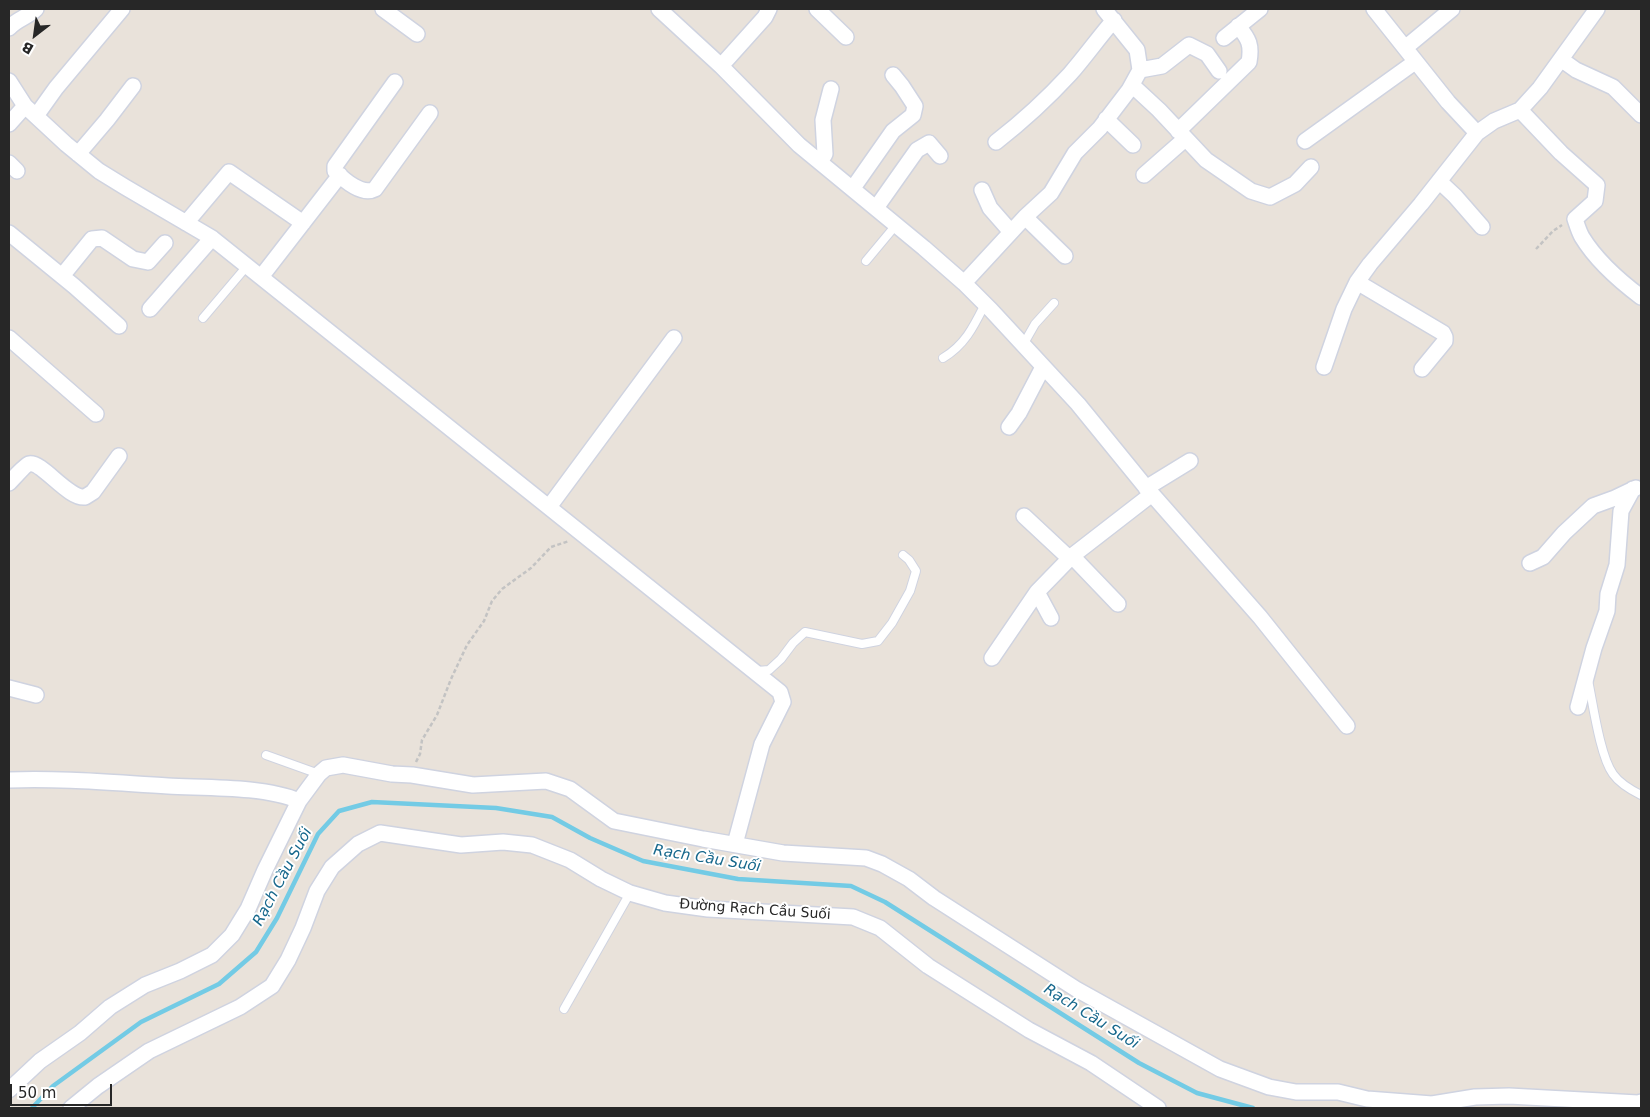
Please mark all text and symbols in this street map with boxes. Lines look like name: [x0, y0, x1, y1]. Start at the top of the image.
north arrow: [10, 10, 60, 60]
text: B: [19, 38, 36, 58]
water label: Rạch Cầu Suối: [250, 825, 316, 929]
water label: Rạch Cầu Suối: [652, 842, 762, 876]
street label: Đường Rạch Cầu Suối: [679, 896, 831, 924]
water label: Rạch Cầu Suối: [1040, 981, 1142, 1053]
scale bar: [12, 1074, 115, 1106]
text: 50 m: [18, 1084, 56, 1102]

